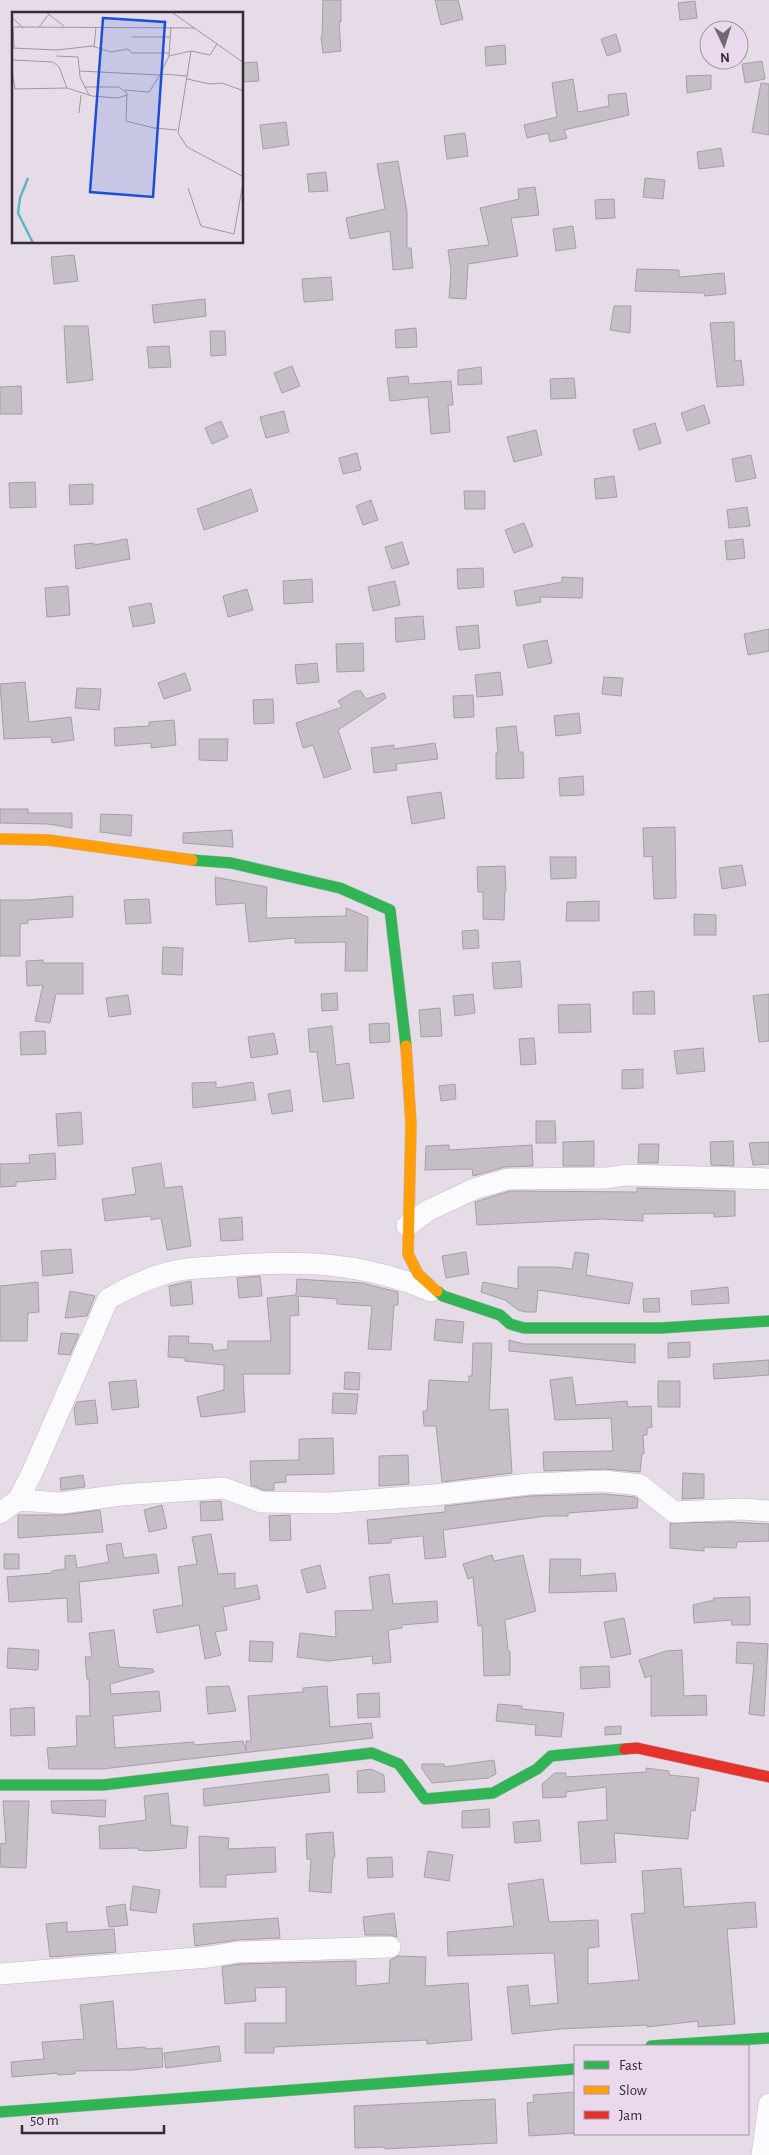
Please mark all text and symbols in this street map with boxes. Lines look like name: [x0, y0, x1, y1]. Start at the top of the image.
inset map: [12, 12, 244, 244]
north arrow: [699, 20, 749, 70]
text: N: [719, 50, 730, 64]
legend: [574, 2045, 749, 2135]
text: Fast: [619, 2058, 643, 2073]
text: Slow: [619, 2083, 647, 2098]
scale bar: [22, 2102, 165, 2134]
text: Jam: [619, 2108, 642, 2123]
text: 50 m: [30, 2113, 59, 2128]

